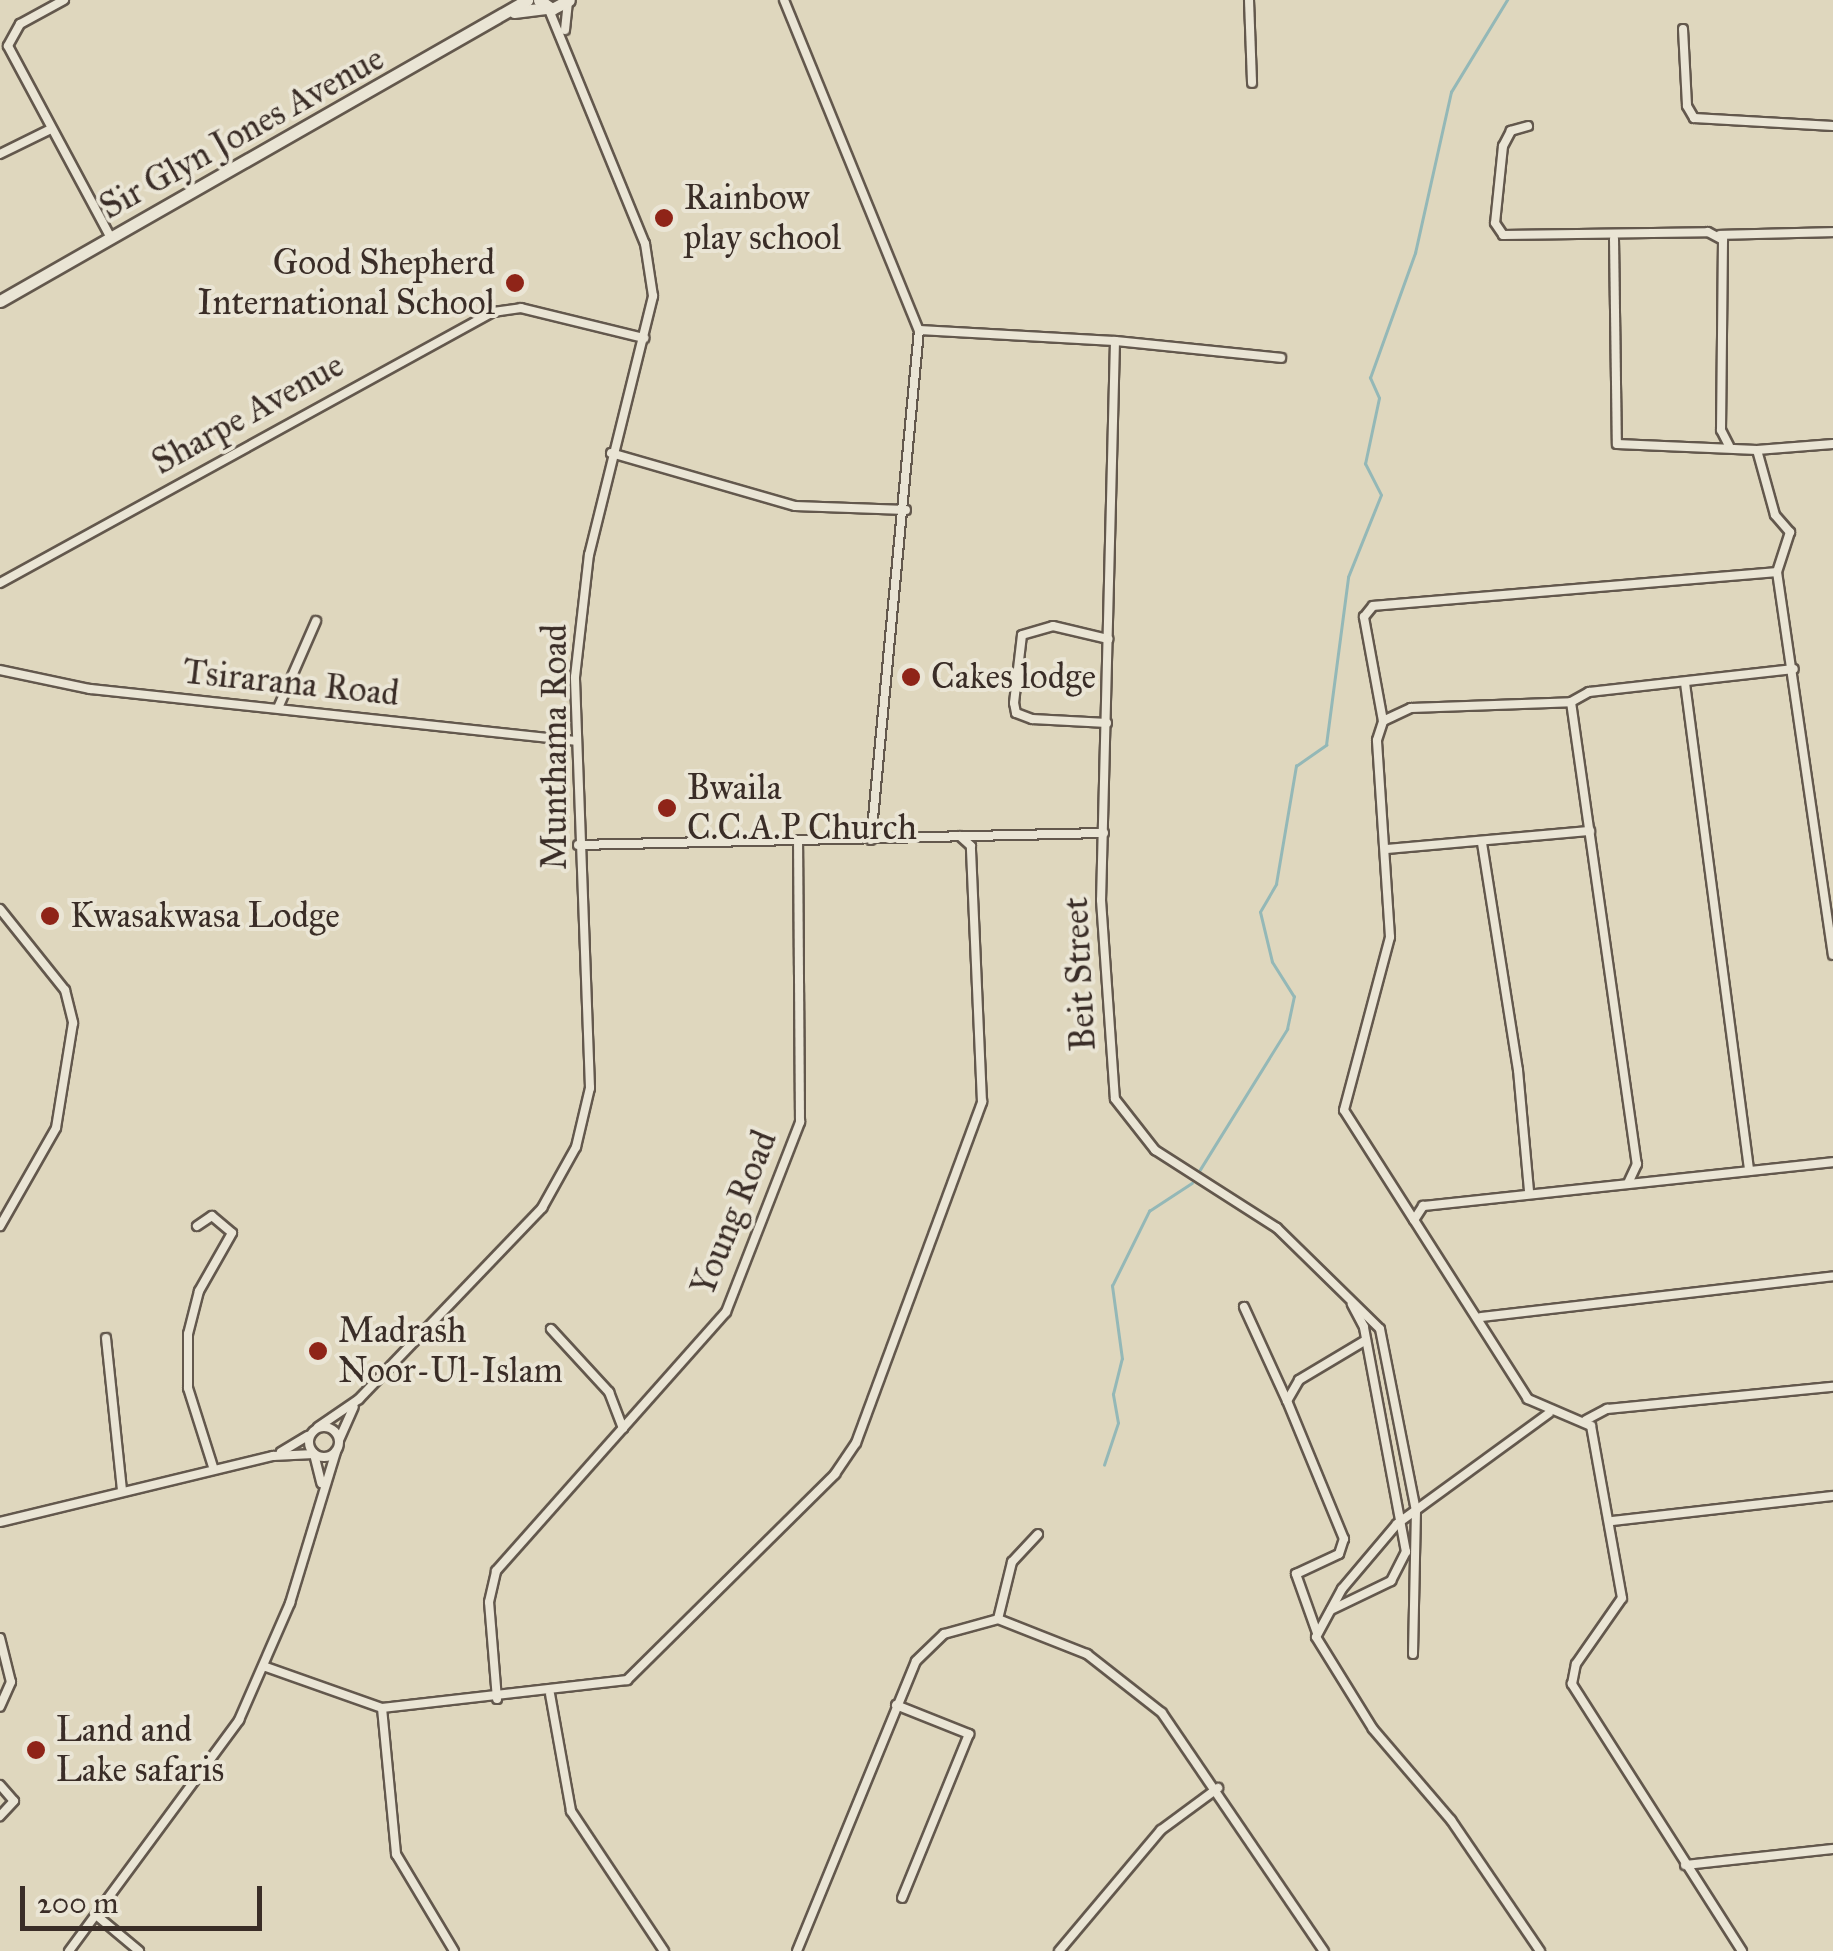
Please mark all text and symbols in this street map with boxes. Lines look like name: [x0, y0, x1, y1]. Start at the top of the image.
street label: Sir Glyn Jones Avenue: [93, 38, 391, 228]
place label: Rainbow play school: [684, 177, 841, 259]
marker: Rainbow play school: [653, 207, 675, 229]
place label: Good Shepherd International School: [198, 242, 495, 324]
marker: Good Shepherd International School: [504, 272, 526, 294]
street label: Sharpe Avenue: [145, 344, 351, 484]
street label: Munthama Road: [534, 624, 576, 870]
street label: Tsirarana Road: [181, 651, 401, 715]
place label: Cakes lodge: [931, 656, 1096, 698]
marker: Cakes lodge: [900, 666, 922, 688]
place label: Bwaila C.C.A.P Church: [687, 767, 917, 849]
marker: Bwaila C.C.A.P Church: [656, 797, 678, 819]
place label: Kwasakwasa Lodge: [70, 895, 340, 937]
street label: Beit Street: [1055, 896, 1105, 1052]
marker: Kwasakwasa Lodge: [39, 905, 61, 927]
street label: Young Road: [682, 1125, 786, 1301]
place label: Madrash Noor-Ul-Islam: [338, 1310, 563, 1392]
marker: Madrash Noor-Ul-Islam: [307, 1340, 329, 1362]
place label: Land and Lake safaris: [56, 1709, 224, 1791]
marker: Land and Lake safaris: [25, 1739, 47, 1761]
scale bar: [25, 1866, 268, 1928]
text: 200 m: [37, 1885, 118, 1921]

